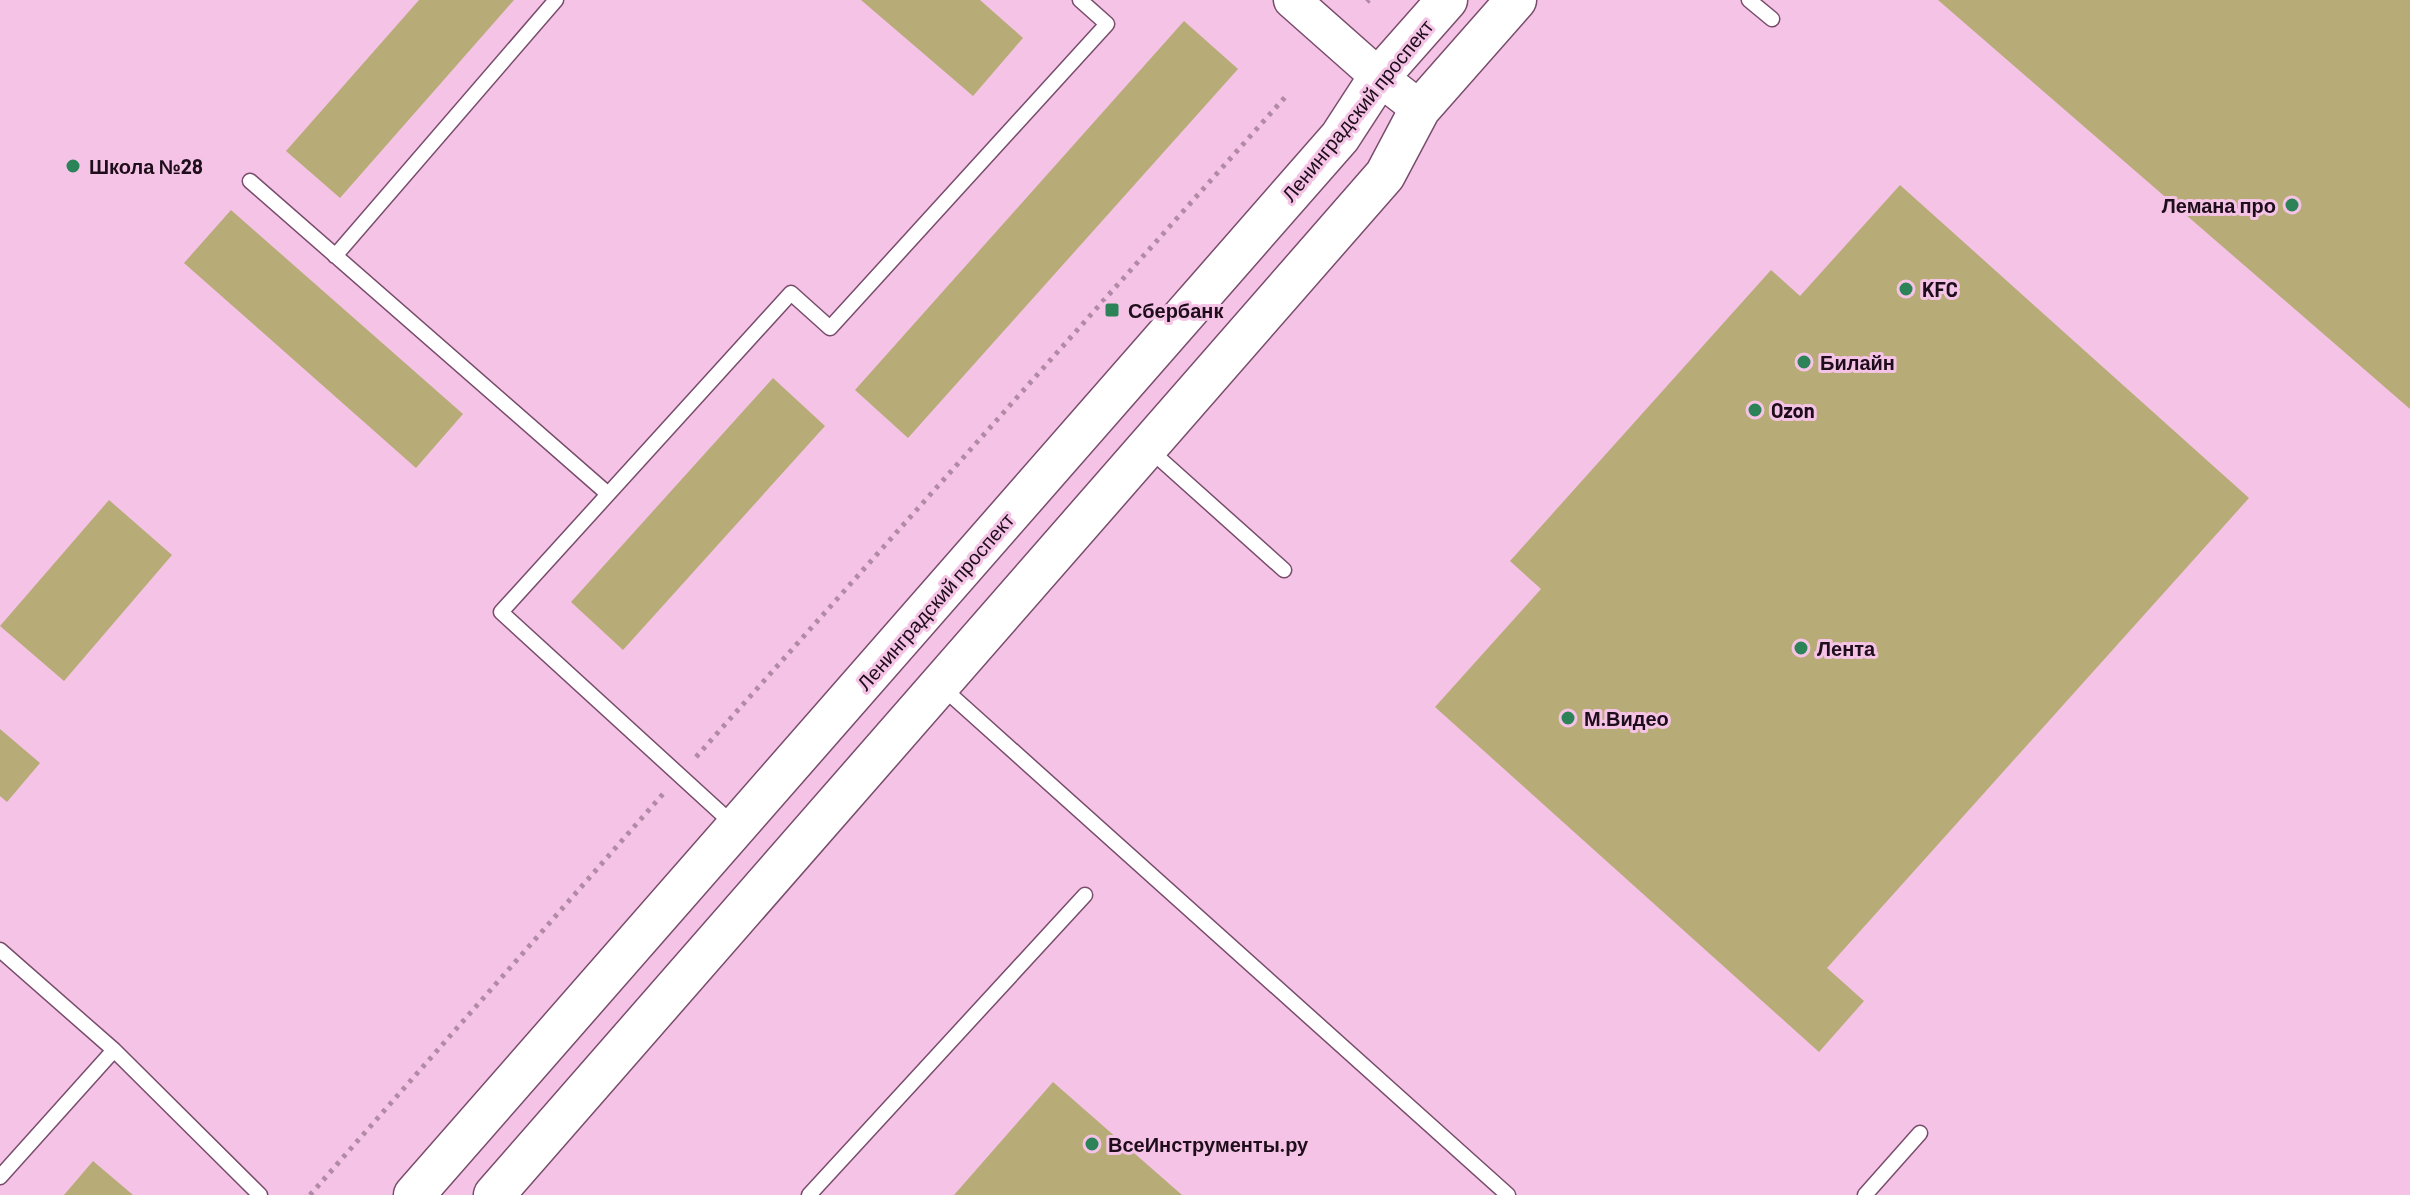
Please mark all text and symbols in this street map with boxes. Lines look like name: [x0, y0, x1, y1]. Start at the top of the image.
street label: Ленинградский проспект: [1276, 14, 1438, 206]
place label: Школа №28: [89, 154, 203, 178]
marker: Школа №28: [64, 157, 82, 175]
place label: Лемана про: [2162, 193, 2276, 217]
marker: Лемана про: [2283, 196, 2301, 214]
place label: KFC: [1922, 277, 1958, 301]
marker: KFC: [1897, 280, 1915, 298]
place label: Сбербанк: [1128, 298, 1224, 322]
marker: Сбербанк: [1103, 301, 1121, 319]
place label: Билайн: [1820, 350, 1895, 374]
marker: Билайн: [1795, 353, 1813, 371]
place label: Ozon: [1771, 398, 1815, 422]
marker: Ozon: [1746, 401, 1764, 419]
street label: Ленинградский проспект: [851, 507, 1019, 695]
place label: Лента: [1817, 636, 1876, 660]
marker: Лента: [1792, 639, 1810, 657]
place label: М.Видео: [1584, 706, 1669, 730]
marker: М.Видео: [1559, 709, 1577, 727]
place label: ВсеИнструменты.ру: [1108, 1132, 1309, 1156]
marker: ВсеИнструменты.ру: [1083, 1135, 1101, 1153]

